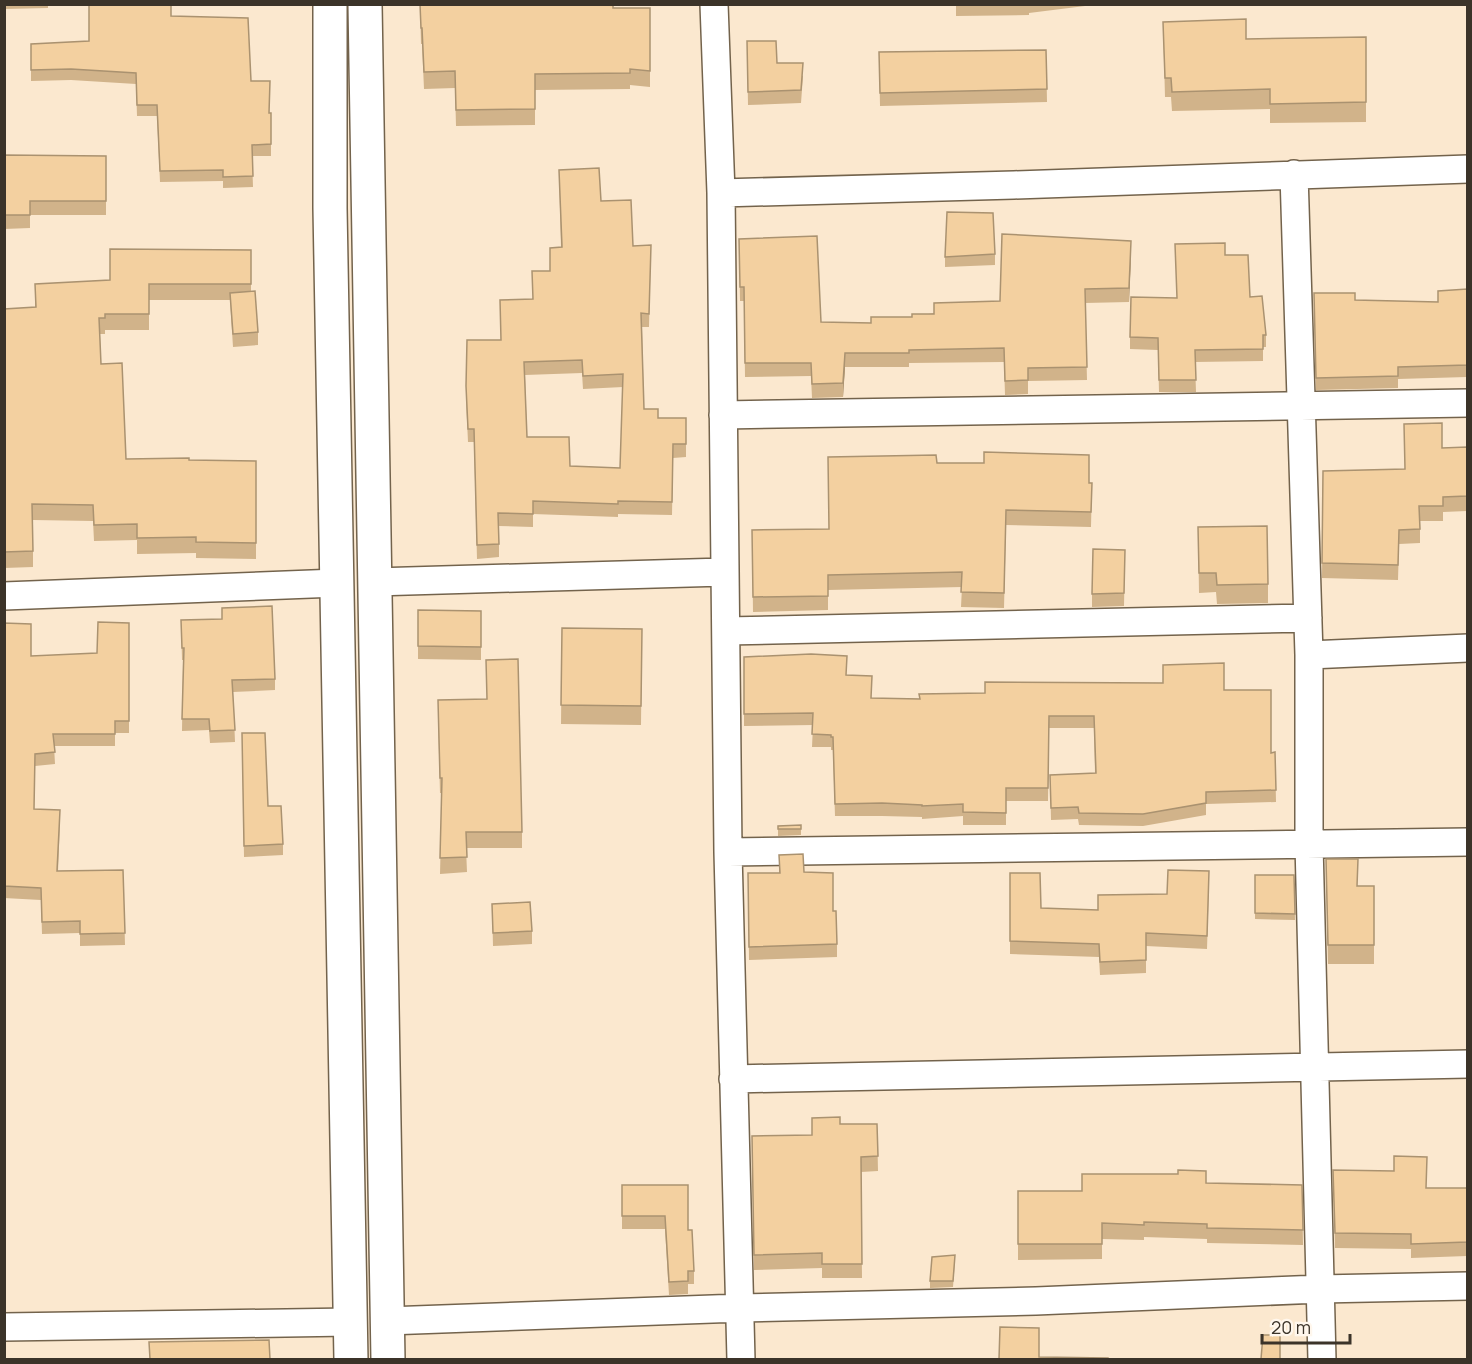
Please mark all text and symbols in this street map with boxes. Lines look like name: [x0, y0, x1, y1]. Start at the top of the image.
scale bar: [1262, 1307, 1350, 1345]
text: 20 m: [1271, 1315, 1311, 1339]

